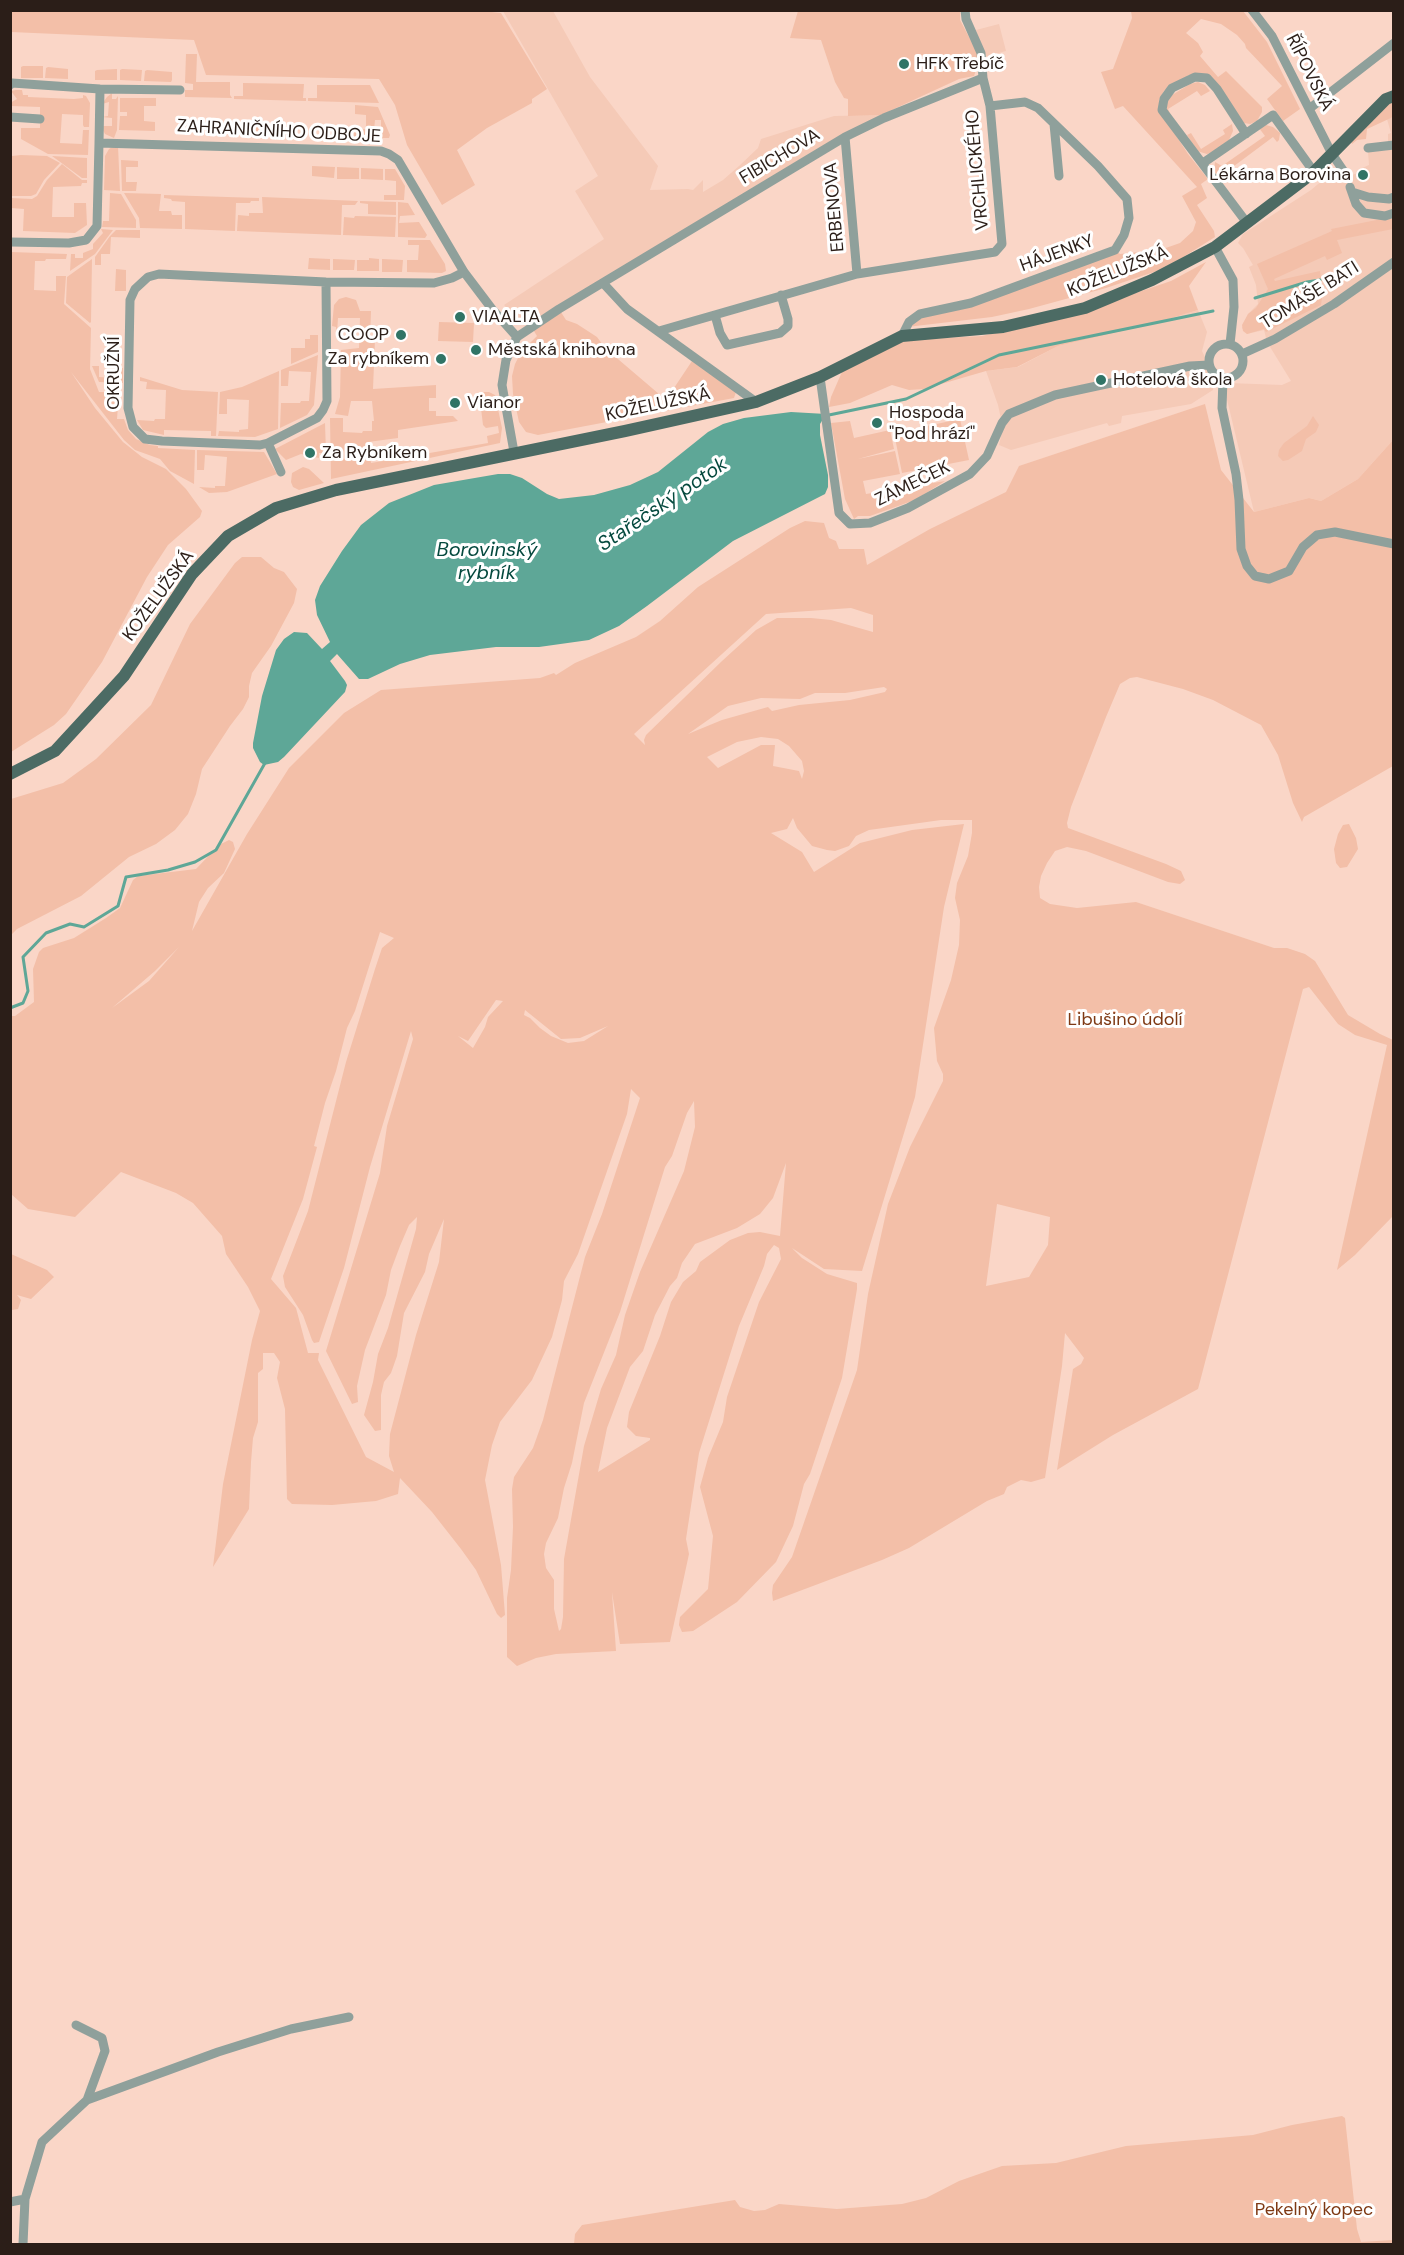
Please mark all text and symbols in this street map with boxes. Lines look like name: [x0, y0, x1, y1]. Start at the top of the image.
street label: ŘÍPOVSKÁ: [1280, 31, 1338, 115]
place label: HFK Třebíč: [916, 53, 1004, 75]
marker: HFK Třebíč: [897, 57, 911, 71]
street label: VRCHLICKÉHO: [962, 109, 994, 231]
street label: ZAHRANIČNÍHO ODBOJE: [177, 116, 381, 148]
street label: FIBICHOVA: [736, 125, 824, 189]
street label: ERBENOVA: [820, 161, 850, 253]
place label: Lékárna Borovina: [1209, 164, 1351, 186]
marker: Lékárna Borovina: [1356, 168, 1370, 182]
street label: HÁJENKY: [1017, 231, 1097, 277]
street label: KOŽELUŽSKÁ: [1064, 242, 1172, 302]
street label: TOMÁŠE BATI: [1257, 257, 1363, 335]
place label: VIAALTA: [472, 306, 540, 328]
marker: VIAALTA: [453, 310, 467, 324]
place label: COOP: [338, 324, 389, 346]
marker: COOP: [394, 328, 408, 342]
street label: OKRUŽNÍ: [103, 336, 125, 410]
place label: Městská knihovna: [488, 339, 636, 361]
marker: Městská knihovna: [469, 343, 483, 357]
place label: Za rybníkem: [328, 348, 429, 370]
marker: Za rybníkem: [434, 352, 448, 366]
place label: Hotelová škola: [1113, 369, 1232, 391]
marker: Hotelová škola: [1094, 373, 1108, 387]
street label: KOŽELUŽSKÁ: [603, 383, 713, 427]
place label: Vianor: [467, 392, 521, 414]
marker: Vianor: [448, 396, 462, 410]
place label: Hospoda "Pod hrází": [889, 402, 975, 444]
marker: Hospoda "Pod hrází": [870, 416, 884, 430]
place label: Za Rybníkem: [322, 442, 427, 464]
marker: Za Rybníkem: [303, 446, 317, 460]
water label: Stařečský potok: [594, 453, 732, 557]
street label: ZÁMEČEK: [872, 457, 954, 511]
water label: Borovinský rybník: [437, 539, 537, 586]
street label: KOŽELUŽSKÁ: [119, 546, 199, 646]
park label: Libušino údolí: [1068, 1009, 1182, 1031]
park label: Pekelný kopec: [1255, 2199, 1373, 2221]

